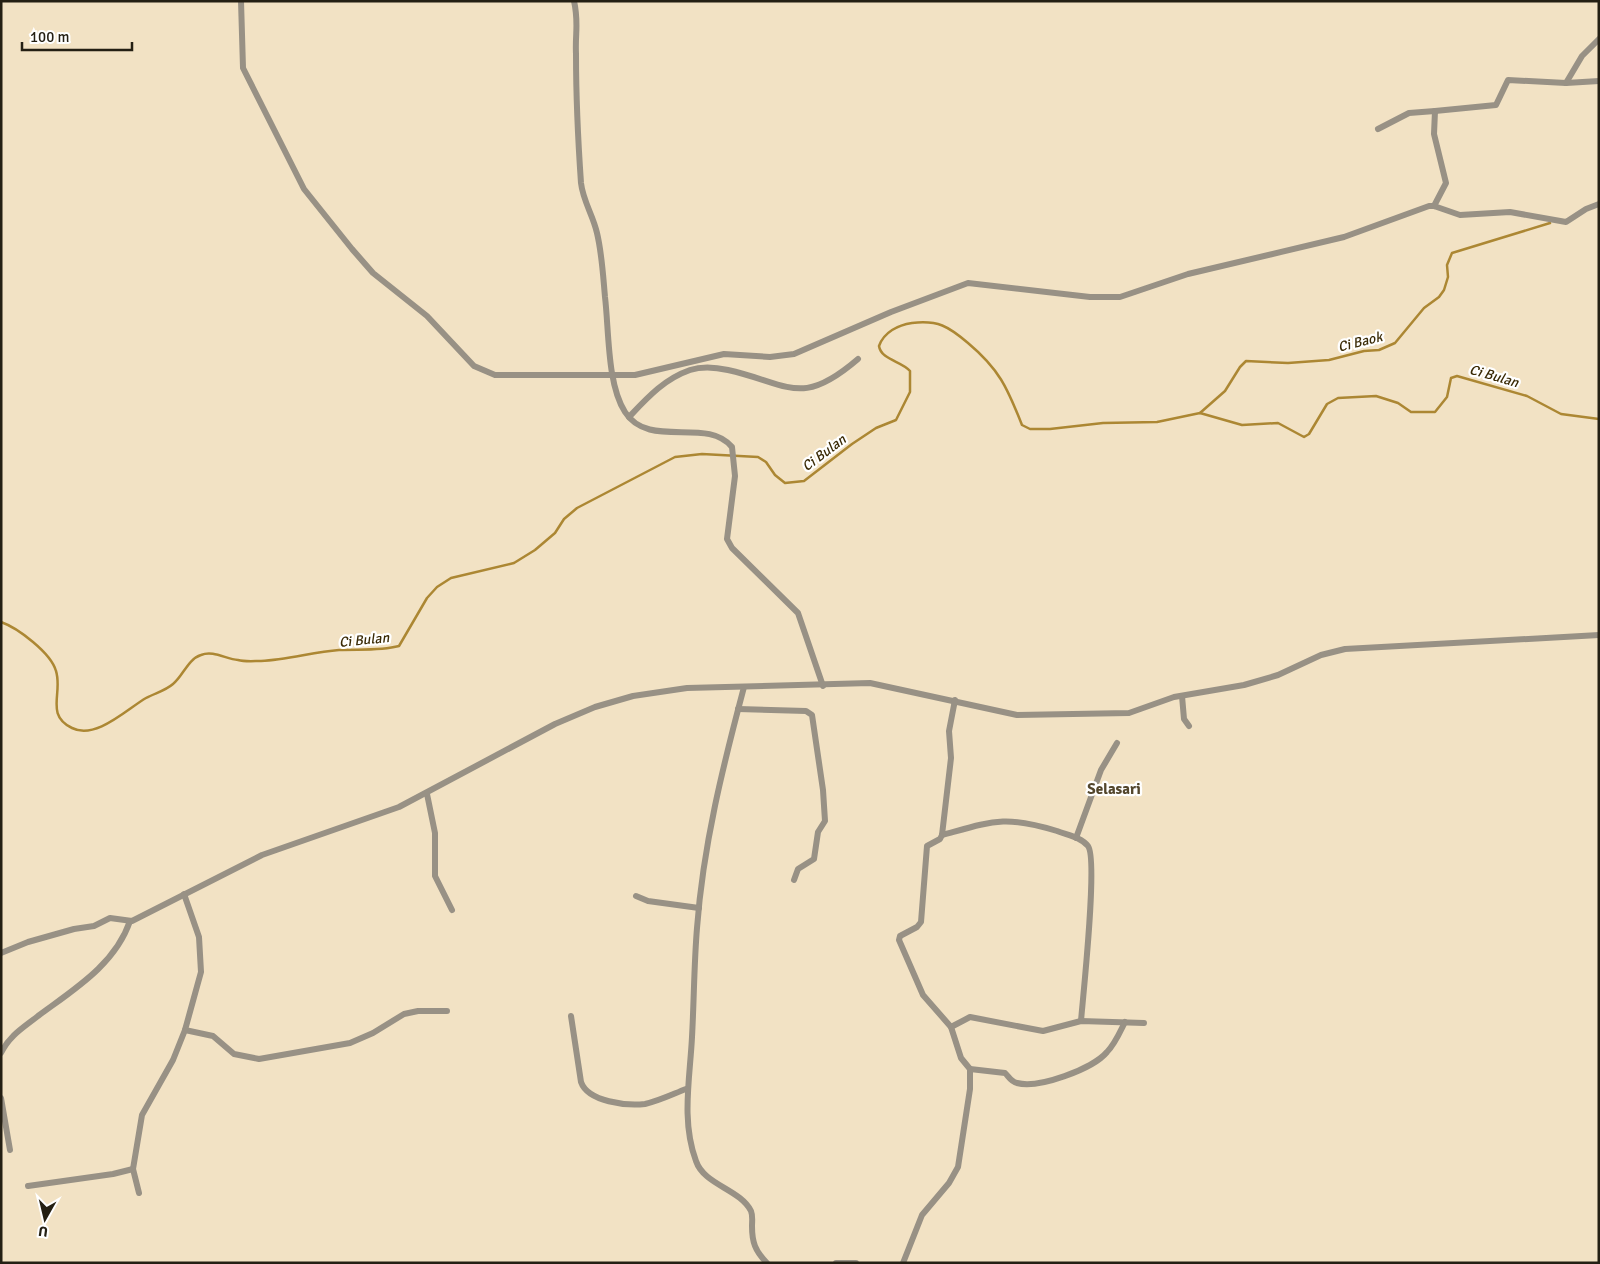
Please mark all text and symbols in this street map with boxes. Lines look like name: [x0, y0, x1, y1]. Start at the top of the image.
scale bar: [22, 20, 132, 52]
text: 100 m: [30, 28, 70, 46]
water label: Ci Baok: [1336, 328, 1386, 356]
water label: Ci Bulan: [1467, 361, 1521, 391]
water label: Ci Bulan: [799, 431, 849, 475]
water label: Ci Bulan: [338, 629, 390, 651]
district label: Selasari: [1087, 780, 1141, 798]
north arrow: [20, 1194, 70, 1244]
text: U: [37, 1222, 49, 1240]

